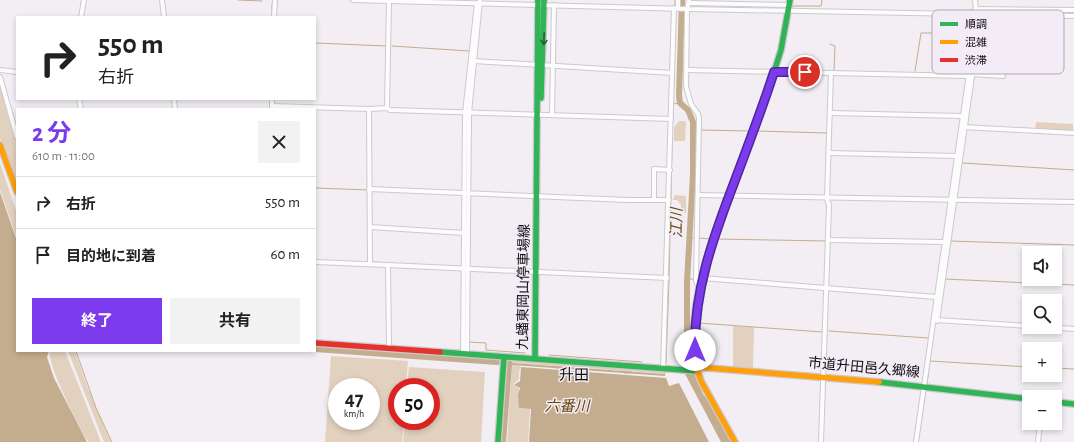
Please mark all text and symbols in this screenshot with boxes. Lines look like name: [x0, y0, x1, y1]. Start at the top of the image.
legend: [932, 10, 1064, 74]
text: 順調: [965, 19, 987, 30]
text: 550 m: [98, 31, 164, 59]
icon: right: [32, 32, 84, 84]
one-way arrow: [540, 32, 548, 45]
text: 混雑: [965, 36, 987, 48]
pin: [788, 55, 822, 89]
text: 渋滞: [965, 55, 987, 66]
icon: arrive: [794, 61, 816, 83]
text: 右折: [98, 69, 134, 87]
button: close: [258, 121, 300, 163]
text: 2 分: [32, 122, 71, 146]
text: 610 m · 11:00: [32, 150, 95, 163]
icon: right: [32, 192, 54, 214]
text: 550 m: [265, 195, 300, 210]
text: 右折: [66, 197, 96, 212]
water label: 江川: [668, 206, 685, 238]
street label: 九蟠東岡山停車場線: [515, 224, 532, 350]
icon: arrive: [32, 244, 54, 266]
map controls: [1022, 246, 1062, 430]
button: sound: [1022, 246, 1062, 286]
text: 60 m: [271, 247, 300, 262]
text: 目的地に到着: [66, 249, 156, 264]
button: search: [1022, 294, 1062, 334]
button: 終了: [32, 298, 162, 344]
button: 共有: [170, 298, 300, 344]
position arrow: [674, 329, 716, 371]
button: +: [1022, 342, 1062, 382]
street label: 市道升田邑久郷線: [808, 355, 920, 380]
district label: 升田: [559, 367, 589, 383]
speed limit sign: 50: [388, 378, 440, 430]
text: 47: [345, 389, 363, 409]
button: −: [1022, 390, 1062, 430]
water label: 六番川: [544, 398, 591, 414]
text: km/h: [344, 409, 364, 419]

